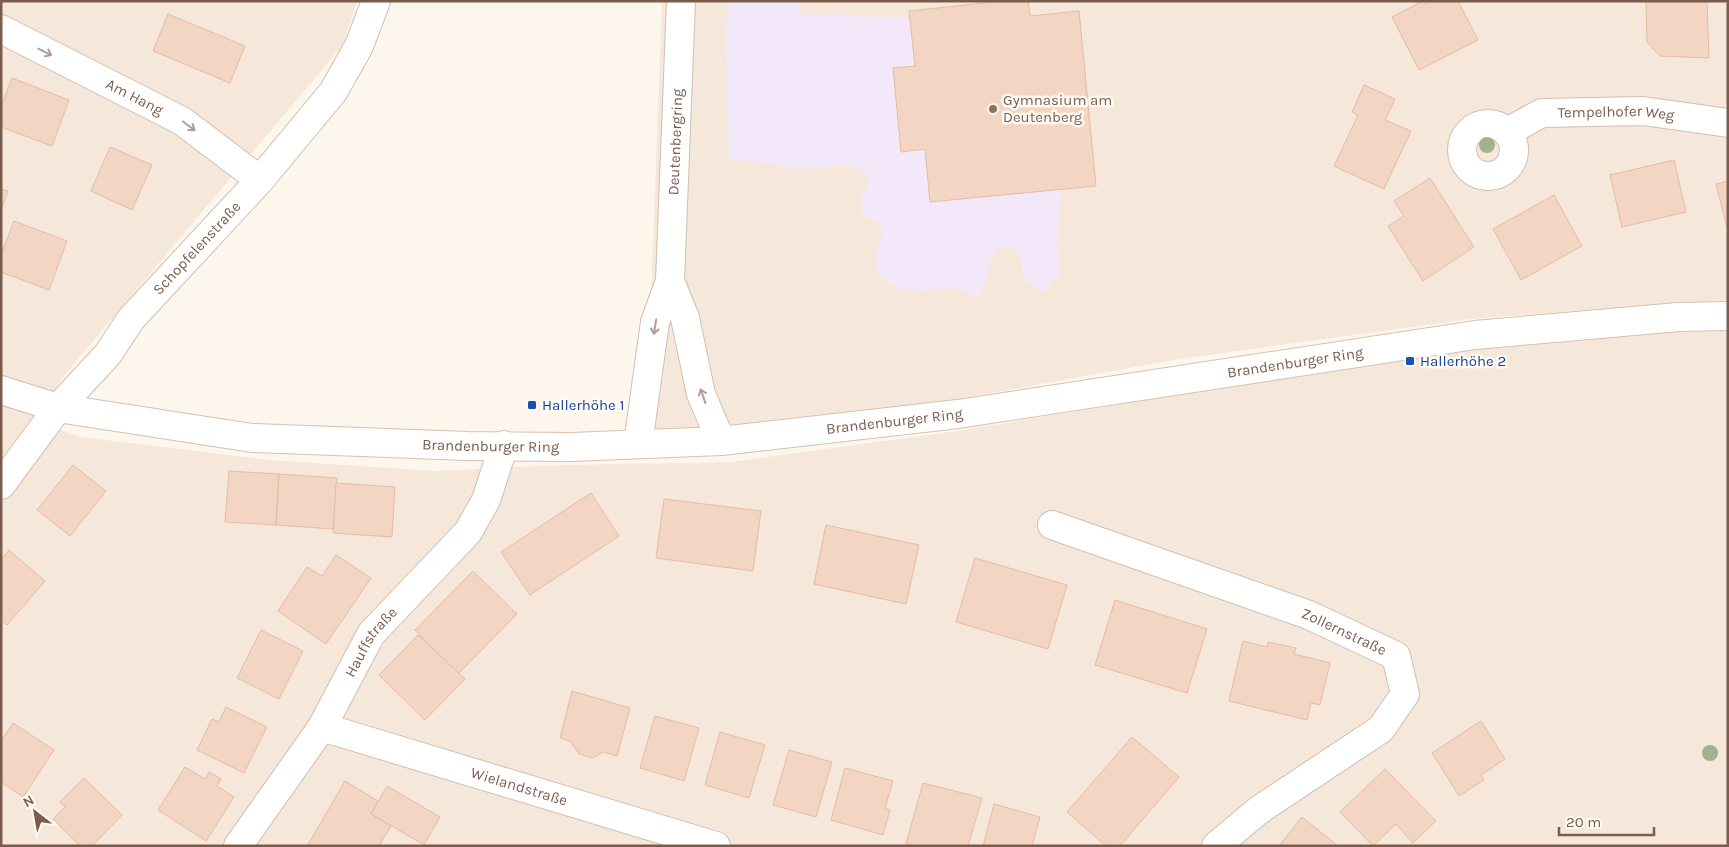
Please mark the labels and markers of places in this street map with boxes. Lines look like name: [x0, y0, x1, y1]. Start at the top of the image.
place label: Gymnasium am Deutenberg: [1003, 91, 1112, 126]
marker: Gymnasium am Deutenberg: [987, 103, 999, 115]
place label: Hallerhöhe 2: [1420, 352, 1506, 370]
marker: Hallerhöhe 2: [1404, 355, 1416, 367]
place label: Hallerhöhe 1: [542, 396, 624, 414]
marker: Hallerhöhe 1: [526, 399, 538, 411]

